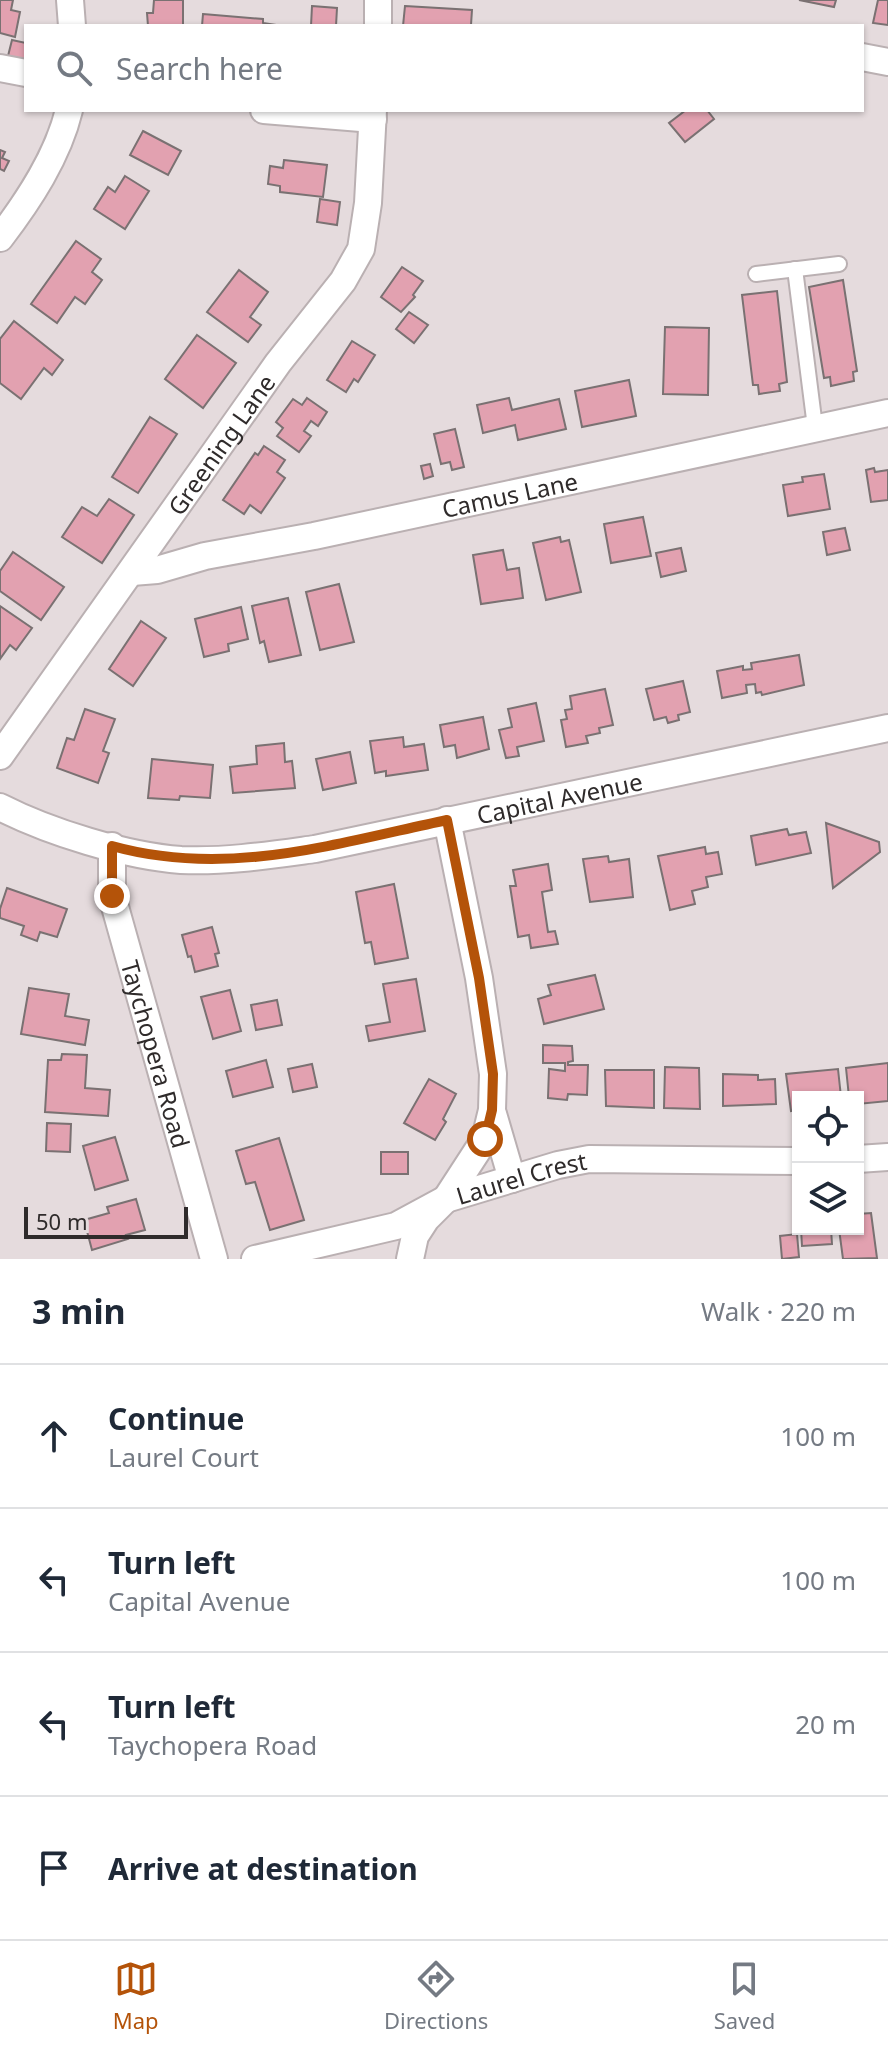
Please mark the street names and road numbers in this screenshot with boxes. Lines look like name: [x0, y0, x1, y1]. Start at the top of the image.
street label: Greening Lane: [159, 367, 282, 521]
street label: Camus Lane: [439, 463, 581, 525]
street label: Capital Avenue: [474, 764, 645, 831]
street label: Taychopera Road: [114, 956, 198, 1151]
street label: Laurel Crest: [452, 1143, 590, 1212]

